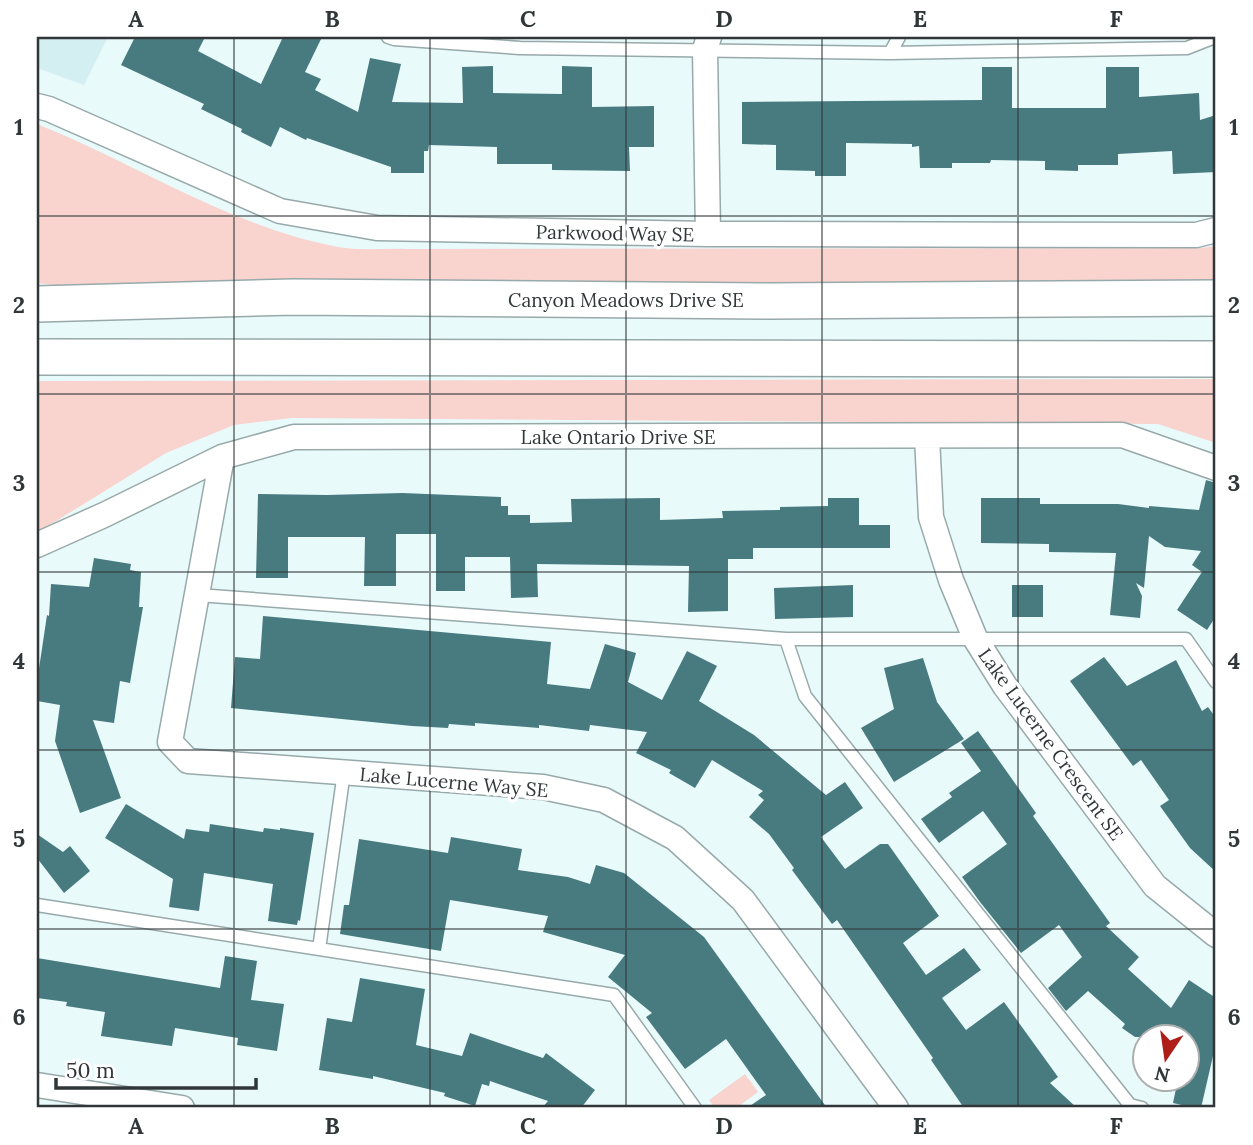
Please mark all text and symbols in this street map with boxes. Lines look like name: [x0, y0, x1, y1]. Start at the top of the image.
text: A: [128, 4, 144, 33]
text: B: [324, 4, 340, 33]
text: C: [520, 4, 536, 33]
text: D: [715, 4, 733, 33]
text: E: [913, 4, 927, 33]
text: F: [1109, 4, 1123, 33]
text: 1: [14, 112, 24, 141]
text: 1: [1229, 112, 1239, 141]
street label: Parkwood Way SE: [536, 220, 694, 246]
street label: Canyon Meadows Drive SE: [508, 288, 744, 312]
text: 2: [13, 290, 25, 319]
text: 2: [1228, 290, 1240, 319]
street label: Lake Ontario Drive SE: [521, 425, 715, 449]
text: 3: [13, 468, 25, 497]
text: 3: [1228, 468, 1240, 497]
street label: Lake Lucerne Crescent SE: [973, 643, 1129, 845]
text: 4: [13, 646, 25, 675]
text: 4: [1228, 646, 1240, 675]
street label: Lake Lucerne Way SE: [358, 762, 550, 802]
text: 5: [13, 824, 25, 853]
text: 5: [1228, 824, 1240, 853]
text: 6: [12, 1002, 26, 1031]
text: 6: [1227, 1002, 1241, 1031]
north arrow: [1130, 1023, 1200, 1092]
scale bar: [56, 1047, 256, 1091]
text: 50 m: [66, 1057, 115, 1084]
text: N: [1152, 1061, 1172, 1088]
text: A: [128, 1111, 144, 1140]
text: B: [324, 1111, 340, 1140]
text: C: [520, 1111, 536, 1140]
text: D: [715, 1111, 733, 1140]
text: E: [913, 1111, 927, 1140]
text: F: [1109, 1111, 1123, 1140]

